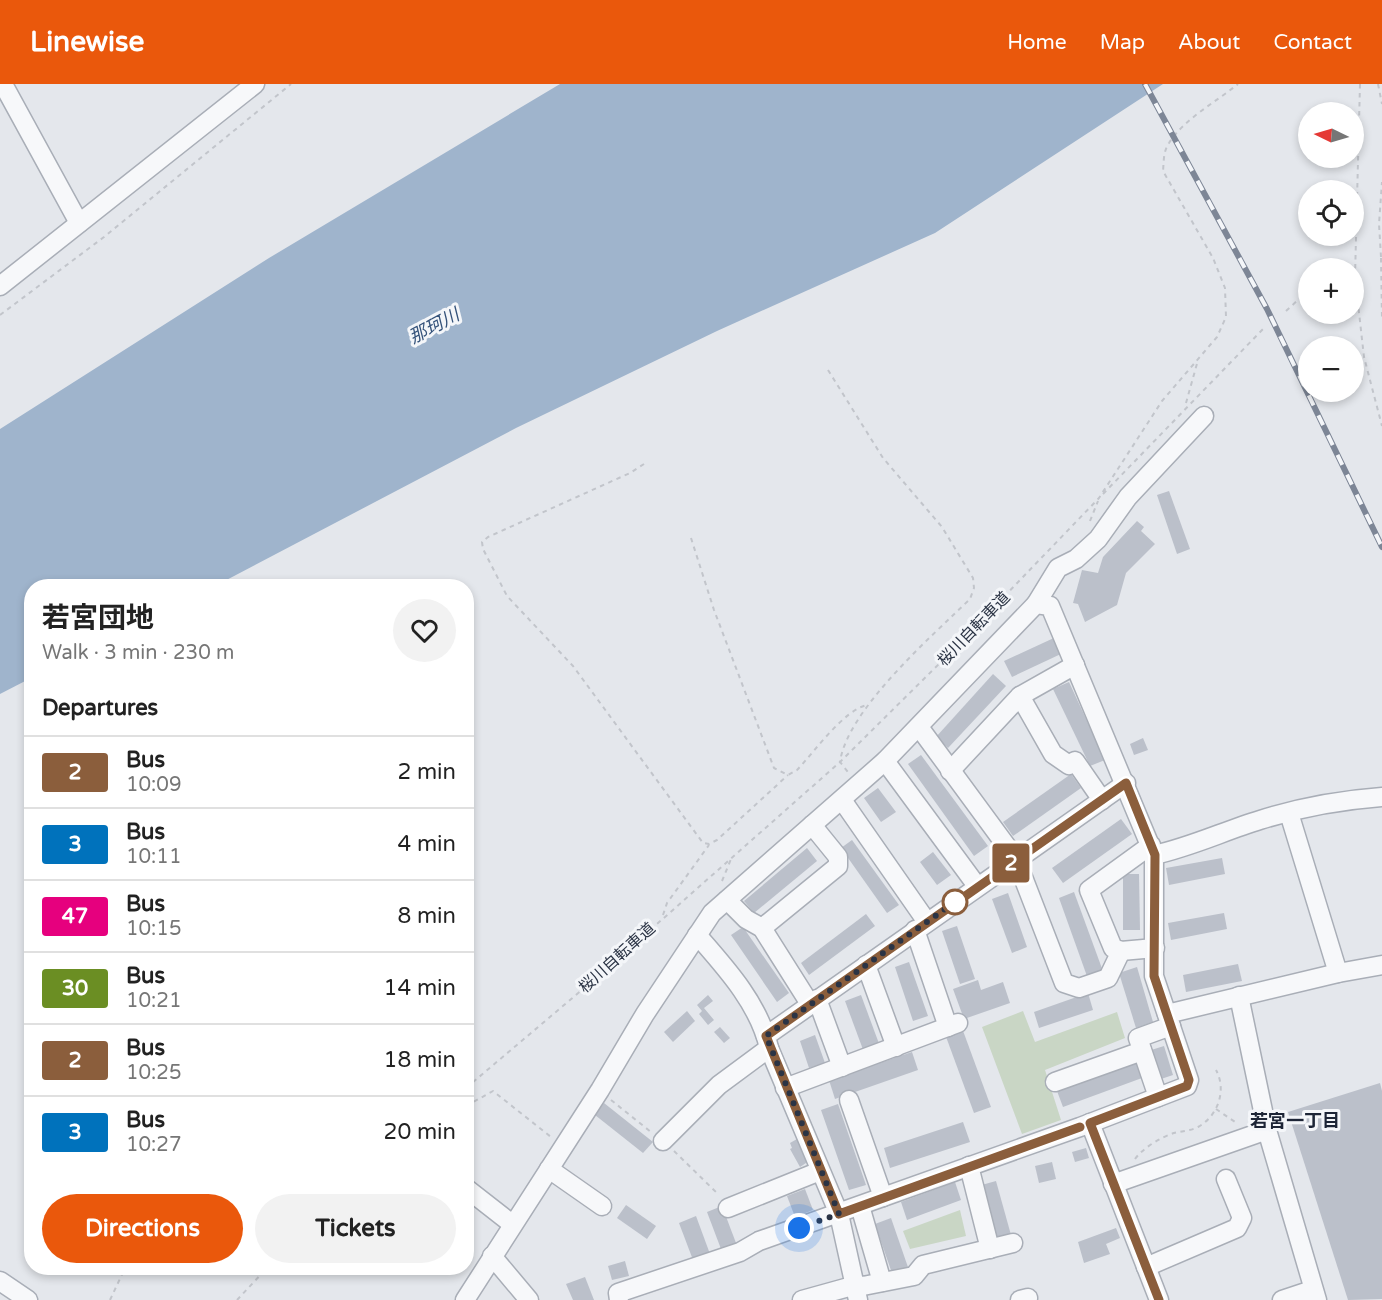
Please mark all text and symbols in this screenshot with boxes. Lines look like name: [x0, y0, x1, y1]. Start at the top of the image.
text: Linewise: [30, 25, 144, 59]
text: Home: [1007, 30, 1067, 55]
text: Map: [1100, 30, 1145, 55]
text: About: [1178, 30, 1240, 55]
text: Contact: [1273, 30, 1352, 55]
north arrow: [1298, 102, 1364, 168]
map controls: [1298, 102, 1364, 402]
button: locate: [1298, 180, 1364, 246]
button: +: [1298, 258, 1364, 324]
water label: 那珂川: [405, 303, 465, 348]
button: −: [1298, 336, 1364, 402]
street label: 桜川自転車道: [933, 588, 1015, 670]
button: heart: [393, 599, 456, 662]
text: 若宮団地: [42, 601, 154, 635]
text: Walk · 3 min · 230 m: [42, 641, 234, 665]
text: Departures: [42, 695, 158, 721]
text: Bus: [126, 747, 165, 773]
text: 2 min: [397, 759, 456, 785]
text: 2: [68, 760, 82, 785]
text: 10:09: [126, 773, 181, 797]
text: Bus: [126, 819, 165, 845]
text: 4 min: [397, 831, 456, 857]
text: 3: [68, 832, 82, 857]
line badge: 2: [992, 844, 1030, 882]
text: 10:11: [126, 845, 181, 869]
text: 2: [1004, 851, 1018, 876]
unlabelled marker: [942, 889, 968, 915]
text: Bus: [126, 891, 165, 917]
text: 8 min: [397, 903, 456, 929]
text: 47: [62, 904, 88, 929]
text: 10:15: [126, 917, 181, 941]
street label: 桜川自転車道: [575, 918, 659, 998]
text: Bus: [126, 963, 165, 989]
text: 14 min: [384, 975, 456, 1001]
text: 30: [62, 976, 88, 1001]
text: 10:21: [126, 989, 181, 1013]
text: Bus: [126, 1035, 165, 1061]
text: 18 min: [384, 1047, 456, 1073]
text: 2: [68, 1048, 82, 1073]
text: 10:25: [126, 1061, 181, 1085]
text: Bus: [126, 1107, 165, 1133]
district label: 若宮一丁目: [1250, 1110, 1340, 1132]
text: 20 min: [384, 1119, 456, 1145]
text: 3: [68, 1120, 82, 1145]
text: 10:27: [126, 1133, 181, 1157]
button: Directions: [42, 1194, 243, 1263]
button: Tickets: [255, 1194, 456, 1263]
your location: [784, 1213, 814, 1243]

